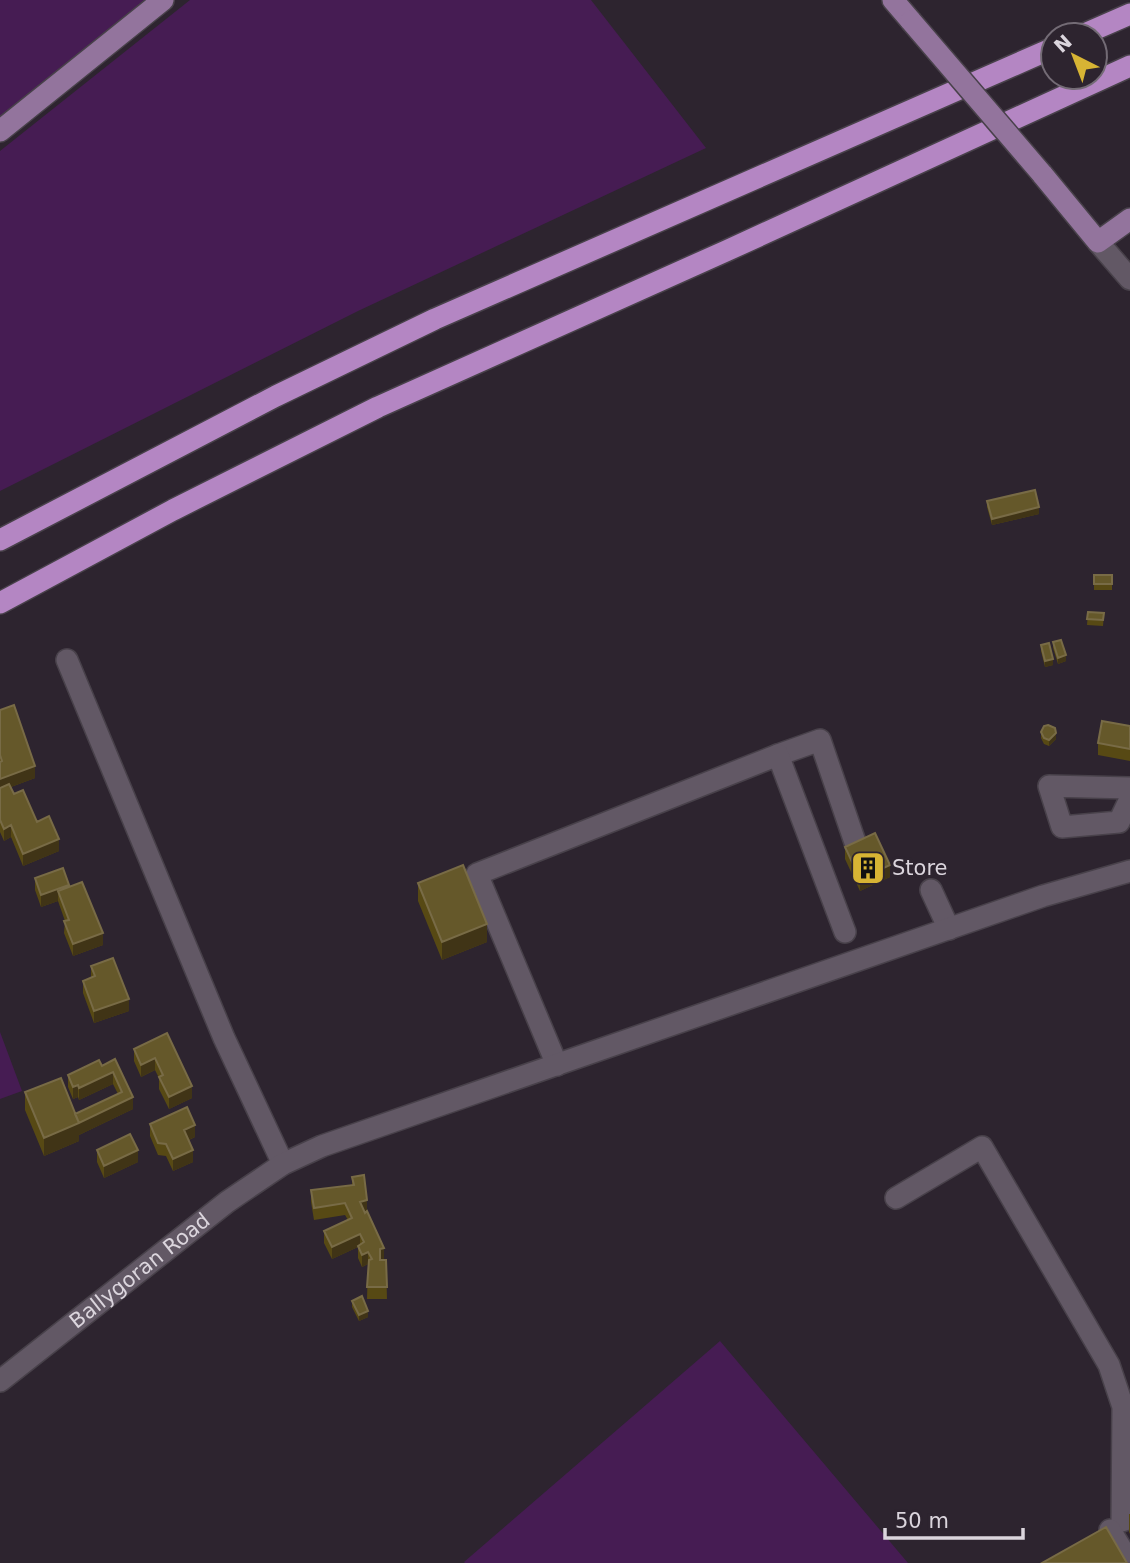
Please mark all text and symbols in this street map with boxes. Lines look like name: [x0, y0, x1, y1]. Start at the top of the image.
north arrow: [1039, 21, 1109, 91]
text: N: [1049, 30, 1076, 57]
building icon: Store: [849, 849, 887, 887]
place label: Store: [892, 856, 948, 880]
street label: Ballygoran Road: [65, 1208, 215, 1333]
scale bar: [885, 1496, 1023, 1540]
text: 50 m: [895, 1509, 949, 1533]

